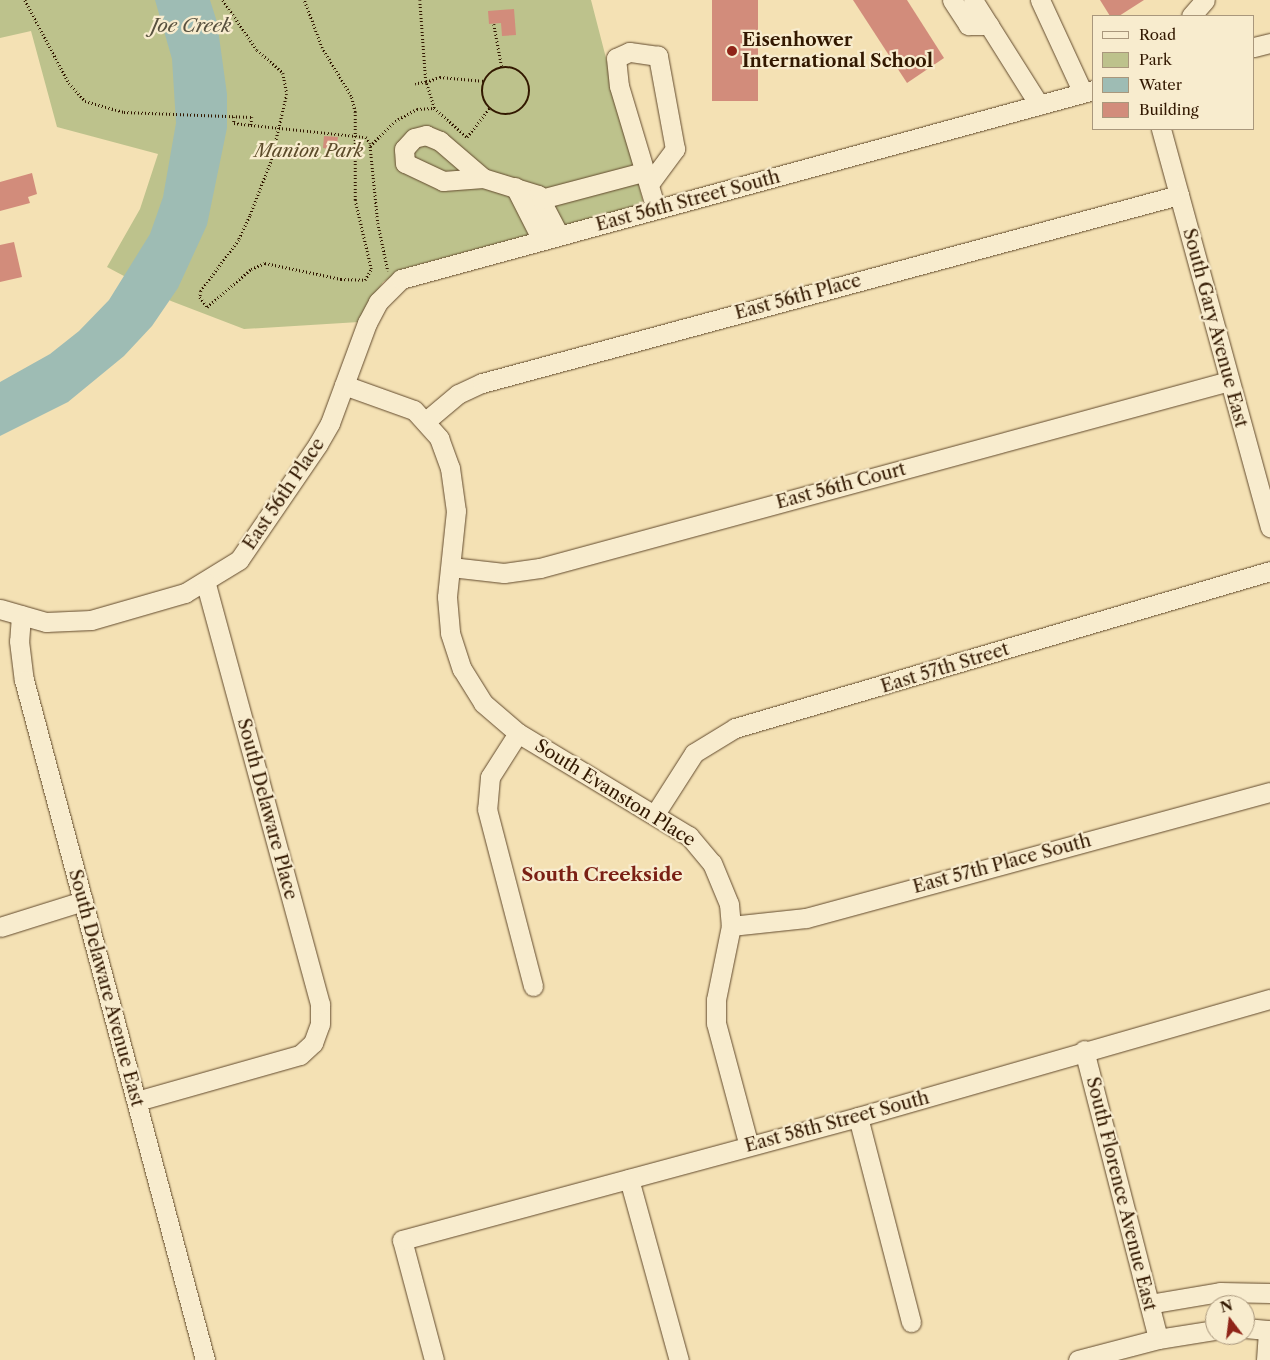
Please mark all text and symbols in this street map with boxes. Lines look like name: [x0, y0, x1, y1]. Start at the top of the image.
water label: Joe Creek: [151, 15, 231, 37]
legend: [1092, 15, 1255, 130]
text: Road: [1139, 25, 1176, 44]
place label: Eisenhower International School: [742, 30, 933, 72]
marker: Eisenhower International School: [726, 45, 738, 57]
text: Park: [1139, 50, 1172, 69]
text: Water: [1139, 75, 1182, 94]
text: Building: [1139, 100, 1199, 119]
park label: Manion Park: [255, 140, 363, 162]
street label: East 56th Street South: [593, 166, 783, 236]
street label: South Gary Avenue East: [1178, 225, 1252, 431]
street label: East 56th Place: [733, 270, 863, 324]
street label: East 56th Place: [239, 434, 329, 554]
street label: East 56th Court: [774, 458, 908, 514]
street label: East 57th Street: [878, 638, 1012, 698]
street label: South Delaware Place: [232, 716, 302, 902]
street label: South Evanston Place: [531, 735, 699, 851]
street label: East 57th Place South: [911, 830, 1093, 898]
district label: South Creekside: [521, 864, 683, 886]
street label: South Delaware Avenue East: [64, 867, 148, 1109]
street label: South Florence Avenue East: [1081, 1074, 1161, 1314]
street label: East 58th Street South: [742, 1087, 932, 1157]
north arrow: [1205, 1295, 1255, 1345]
text: N: [1218, 1296, 1235, 1317]

